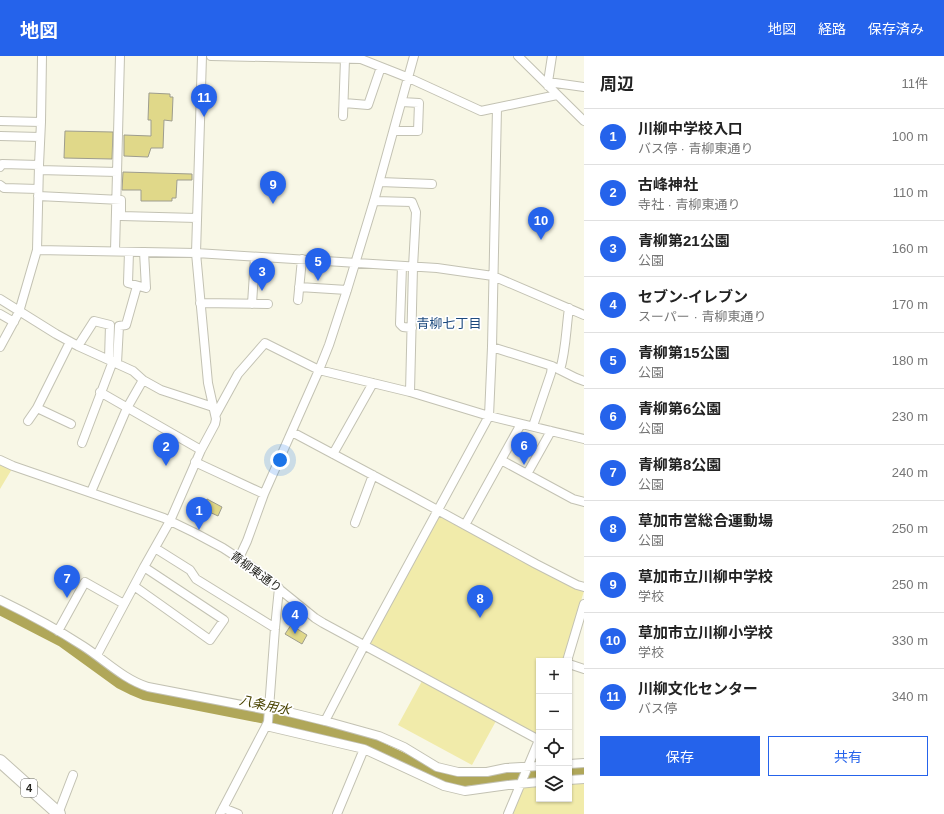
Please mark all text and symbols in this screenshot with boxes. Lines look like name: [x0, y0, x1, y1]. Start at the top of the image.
text: 地図: [20, 20, 58, 41]
text: 地図: [768, 21, 796, 37]
text: 経路: [818, 21, 846, 37]
text: 保存済み: [868, 21, 924, 37]
text: 周辺: [600, 75, 634, 94]
text: 11件: [902, 76, 928, 91]
pin: 11: [191, 84, 217, 117]
text: 川柳中学校入口: [638, 120, 743, 137]
text: 1: [609, 129, 617, 144]
text: 100 m: [892, 129, 928, 144]
text: バス停 · 青柳東通り: [638, 141, 754, 156]
pin: 9: [260, 171, 286, 204]
text: 古峰神社: [638, 176, 698, 193]
text: 2: [609, 185, 617, 200]
text: 110 m: [893, 185, 928, 200]
text: 寺社 · 青柳東通り: [638, 197, 741, 212]
pin: 10: [528, 207, 554, 240]
text: 青柳第21公園: [638, 232, 730, 249]
text: 3: [609, 241, 617, 256]
text: 160 m: [892, 241, 928, 256]
pin: 5: [305, 248, 331, 281]
text: 公園: [638, 253, 664, 268]
pin: 3: [249, 258, 275, 291]
text: セブン-イレブン: [638, 288, 748, 305]
text: 4: [609, 297, 617, 312]
text: 170 m: [892, 297, 928, 312]
text: スーパー · 青柳東通り: [638, 309, 766, 324]
district label: 青柳七丁目: [416, 316, 482, 331]
text: 青柳第15公園: [638, 344, 730, 361]
text: 5: [609, 353, 617, 368]
text: 180 m: [892, 353, 928, 368]
text: 公園: [638, 365, 664, 380]
text: 青柳第6公園: [638, 400, 721, 417]
text: 6: [609, 409, 617, 424]
text: 230 m: [892, 409, 928, 424]
text: 公園: [638, 421, 664, 436]
pin: 6: [511, 432, 537, 465]
pin: 2: [153, 433, 179, 466]
your location: [270, 450, 290, 470]
text: 青柳第8公園: [638, 456, 721, 473]
text: 7: [609, 465, 617, 480]
text: 240 m: [892, 465, 928, 480]
text: 公園: [638, 477, 664, 492]
pin: 1: [186, 497, 212, 530]
text: 草加市営総合運動場: [638, 512, 773, 529]
text: 8: [609, 521, 617, 536]
text: 250 m: [892, 521, 928, 536]
text: 公園: [638, 533, 664, 548]
street label: 青柳東通り: [228, 549, 284, 595]
pin: 7: [54, 565, 80, 598]
text: 草加市立川柳中学校: [638, 568, 773, 585]
text: 9: [609, 577, 617, 592]
text: 250 m: [892, 577, 928, 592]
pin: 8: [467, 585, 493, 618]
text: 学校: [638, 589, 664, 604]
pin: 4: [282, 601, 308, 634]
text: 草加市立川柳小学校: [638, 624, 773, 641]
text: 10: [606, 633, 620, 648]
text: 330 m: [892, 633, 928, 648]
text: 学校: [638, 645, 664, 660]
map controls: [536, 658, 572, 802]
button: +: [536, 658, 572, 694]
text: 川柳文化センター: [638, 680, 758, 697]
text: 11: [606, 689, 620, 704]
text: 340 m: [892, 689, 928, 704]
water label: 八条用水: [238, 692, 294, 718]
button: −: [536, 694, 572, 730]
text: バス停: [638, 701, 677, 716]
button: locate: [536, 730, 572, 766]
button: 保存: [600, 736, 760, 776]
button: 共有: [768, 736, 928, 776]
button: layers: [536, 766, 572, 802]
road number: 4: [21, 779, 37, 797]

